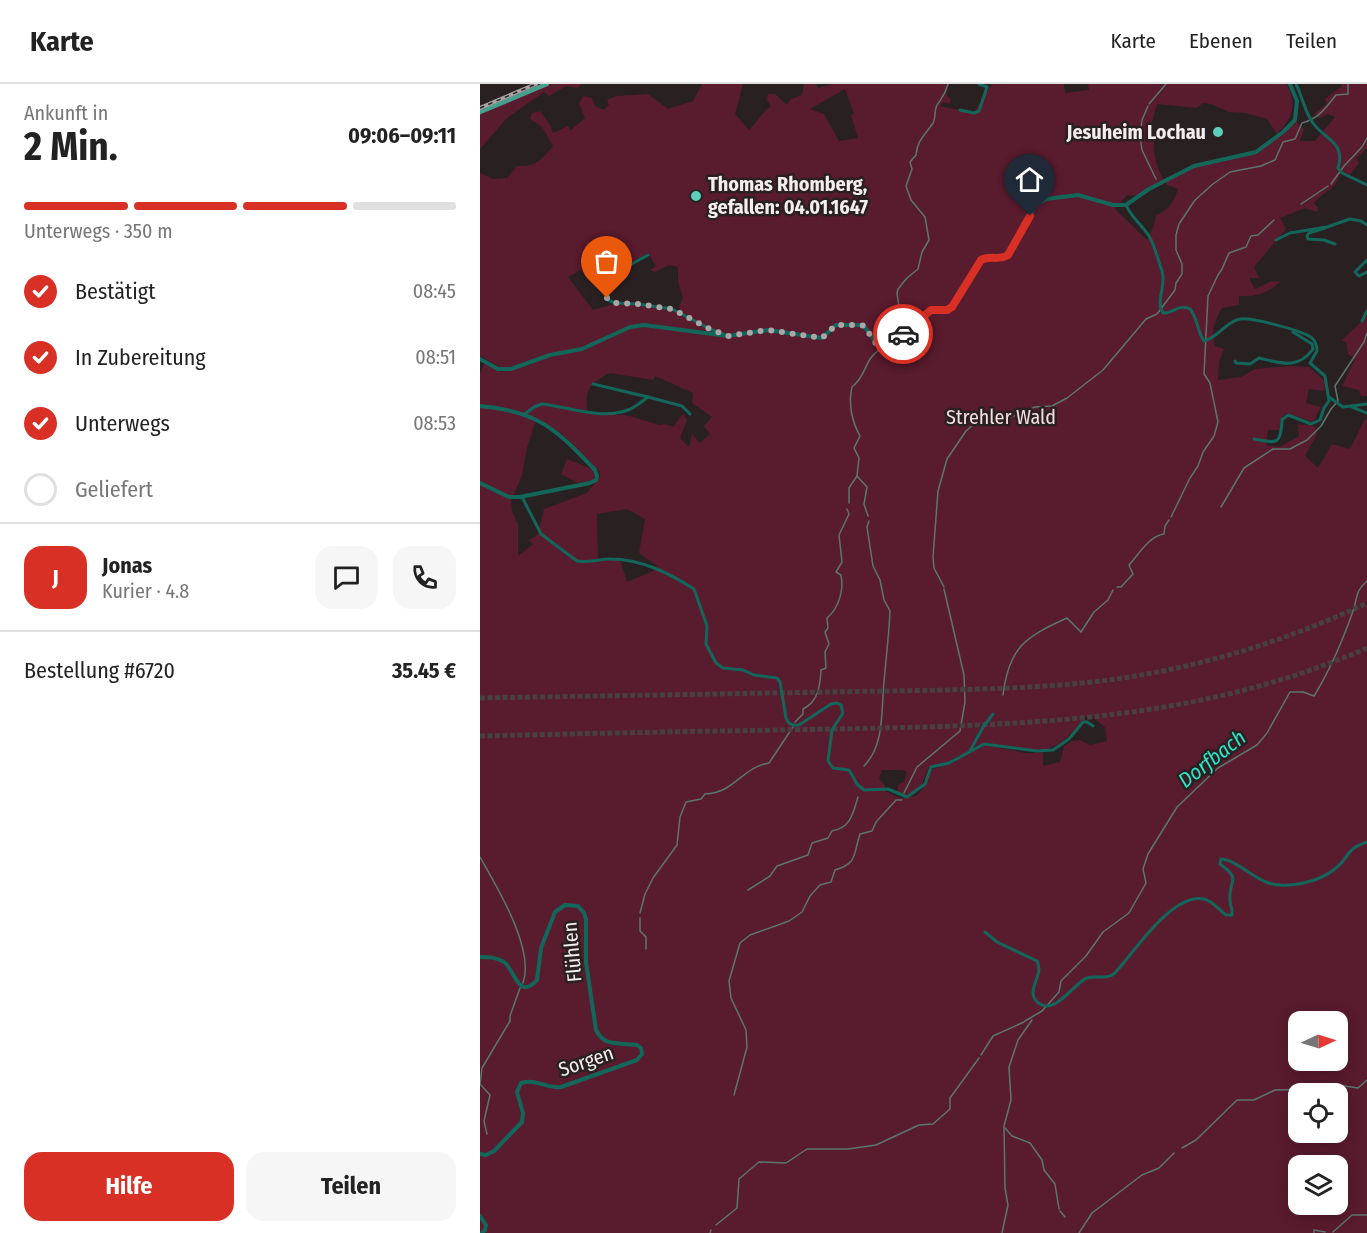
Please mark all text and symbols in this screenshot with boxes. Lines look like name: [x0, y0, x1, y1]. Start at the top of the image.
text: Karte: [30, 25, 94, 58]
text: Karte: [1110, 28, 1156, 54]
text: Ebenen: [1189, 28, 1253, 54]
text: Teilen: [1286, 28, 1337, 54]
text: Ankunft in: [24, 101, 108, 125]
place label: Jesuheim Lochau: [1066, 120, 1206, 144]
text: 09:06–09:11: [348, 122, 456, 149]
text: 2 Min.: [24, 124, 118, 170]
marker: Jesuheim Lochau: [1211, 125, 1225, 139]
pin: [1004, 154, 1055, 216]
icon: home: [1013, 163, 1046, 196]
place label: Thomas Rhomberg, gefallen: 04.01.1647: [708, 172, 868, 219]
marker: Thomas Rhomberg, gefallen: 04.01.1647: [689, 189, 703, 203]
text: Unterwegs · 350 m: [24, 219, 173, 243]
pin: [581, 236, 632, 298]
icon: bag: [590, 245, 623, 278]
icon: check: [24, 275, 57, 308]
text: Bestätigt: [75, 278, 155, 305]
text: 08:45: [413, 279, 456, 303]
courier: [873, 304, 933, 364]
icon: car: [887, 318, 920, 351]
icon: check: [24, 341, 57, 374]
text: In Zubereitung: [75, 344, 206, 371]
text: 08:51: [415, 345, 456, 369]
park label: Strehler Wald: [946, 405, 1056, 429]
icon: check: [24, 407, 57, 440]
text: Unterwegs: [75, 410, 170, 437]
text: 08:53: [413, 411, 456, 435]
text: Geliefert: [75, 476, 153, 503]
button: chat: [315, 546, 378, 609]
button: phone: [393, 546, 456, 609]
text: Jonas: [102, 552, 152, 579]
text: J: [52, 564, 59, 591]
text: Kurier · 4.8: [102, 579, 189, 603]
text: Bestellung #6720: [24, 657, 175, 684]
text: 35.45 €: [392, 657, 456, 684]
water label: Dorfbach: [1173, 725, 1251, 793]
street label: Flühlen: [557, 921, 587, 983]
north arrow: [1288, 1011, 1348, 1071]
map controls: [1288, 1011, 1348, 1215]
street label: Sorgen: [555, 1040, 617, 1082]
button: locate: [1288, 1083, 1348, 1143]
button: Hilfe: [24, 1152, 234, 1221]
button: Teilen: [246, 1152, 456, 1221]
button: layers: [1288, 1155, 1348, 1215]

